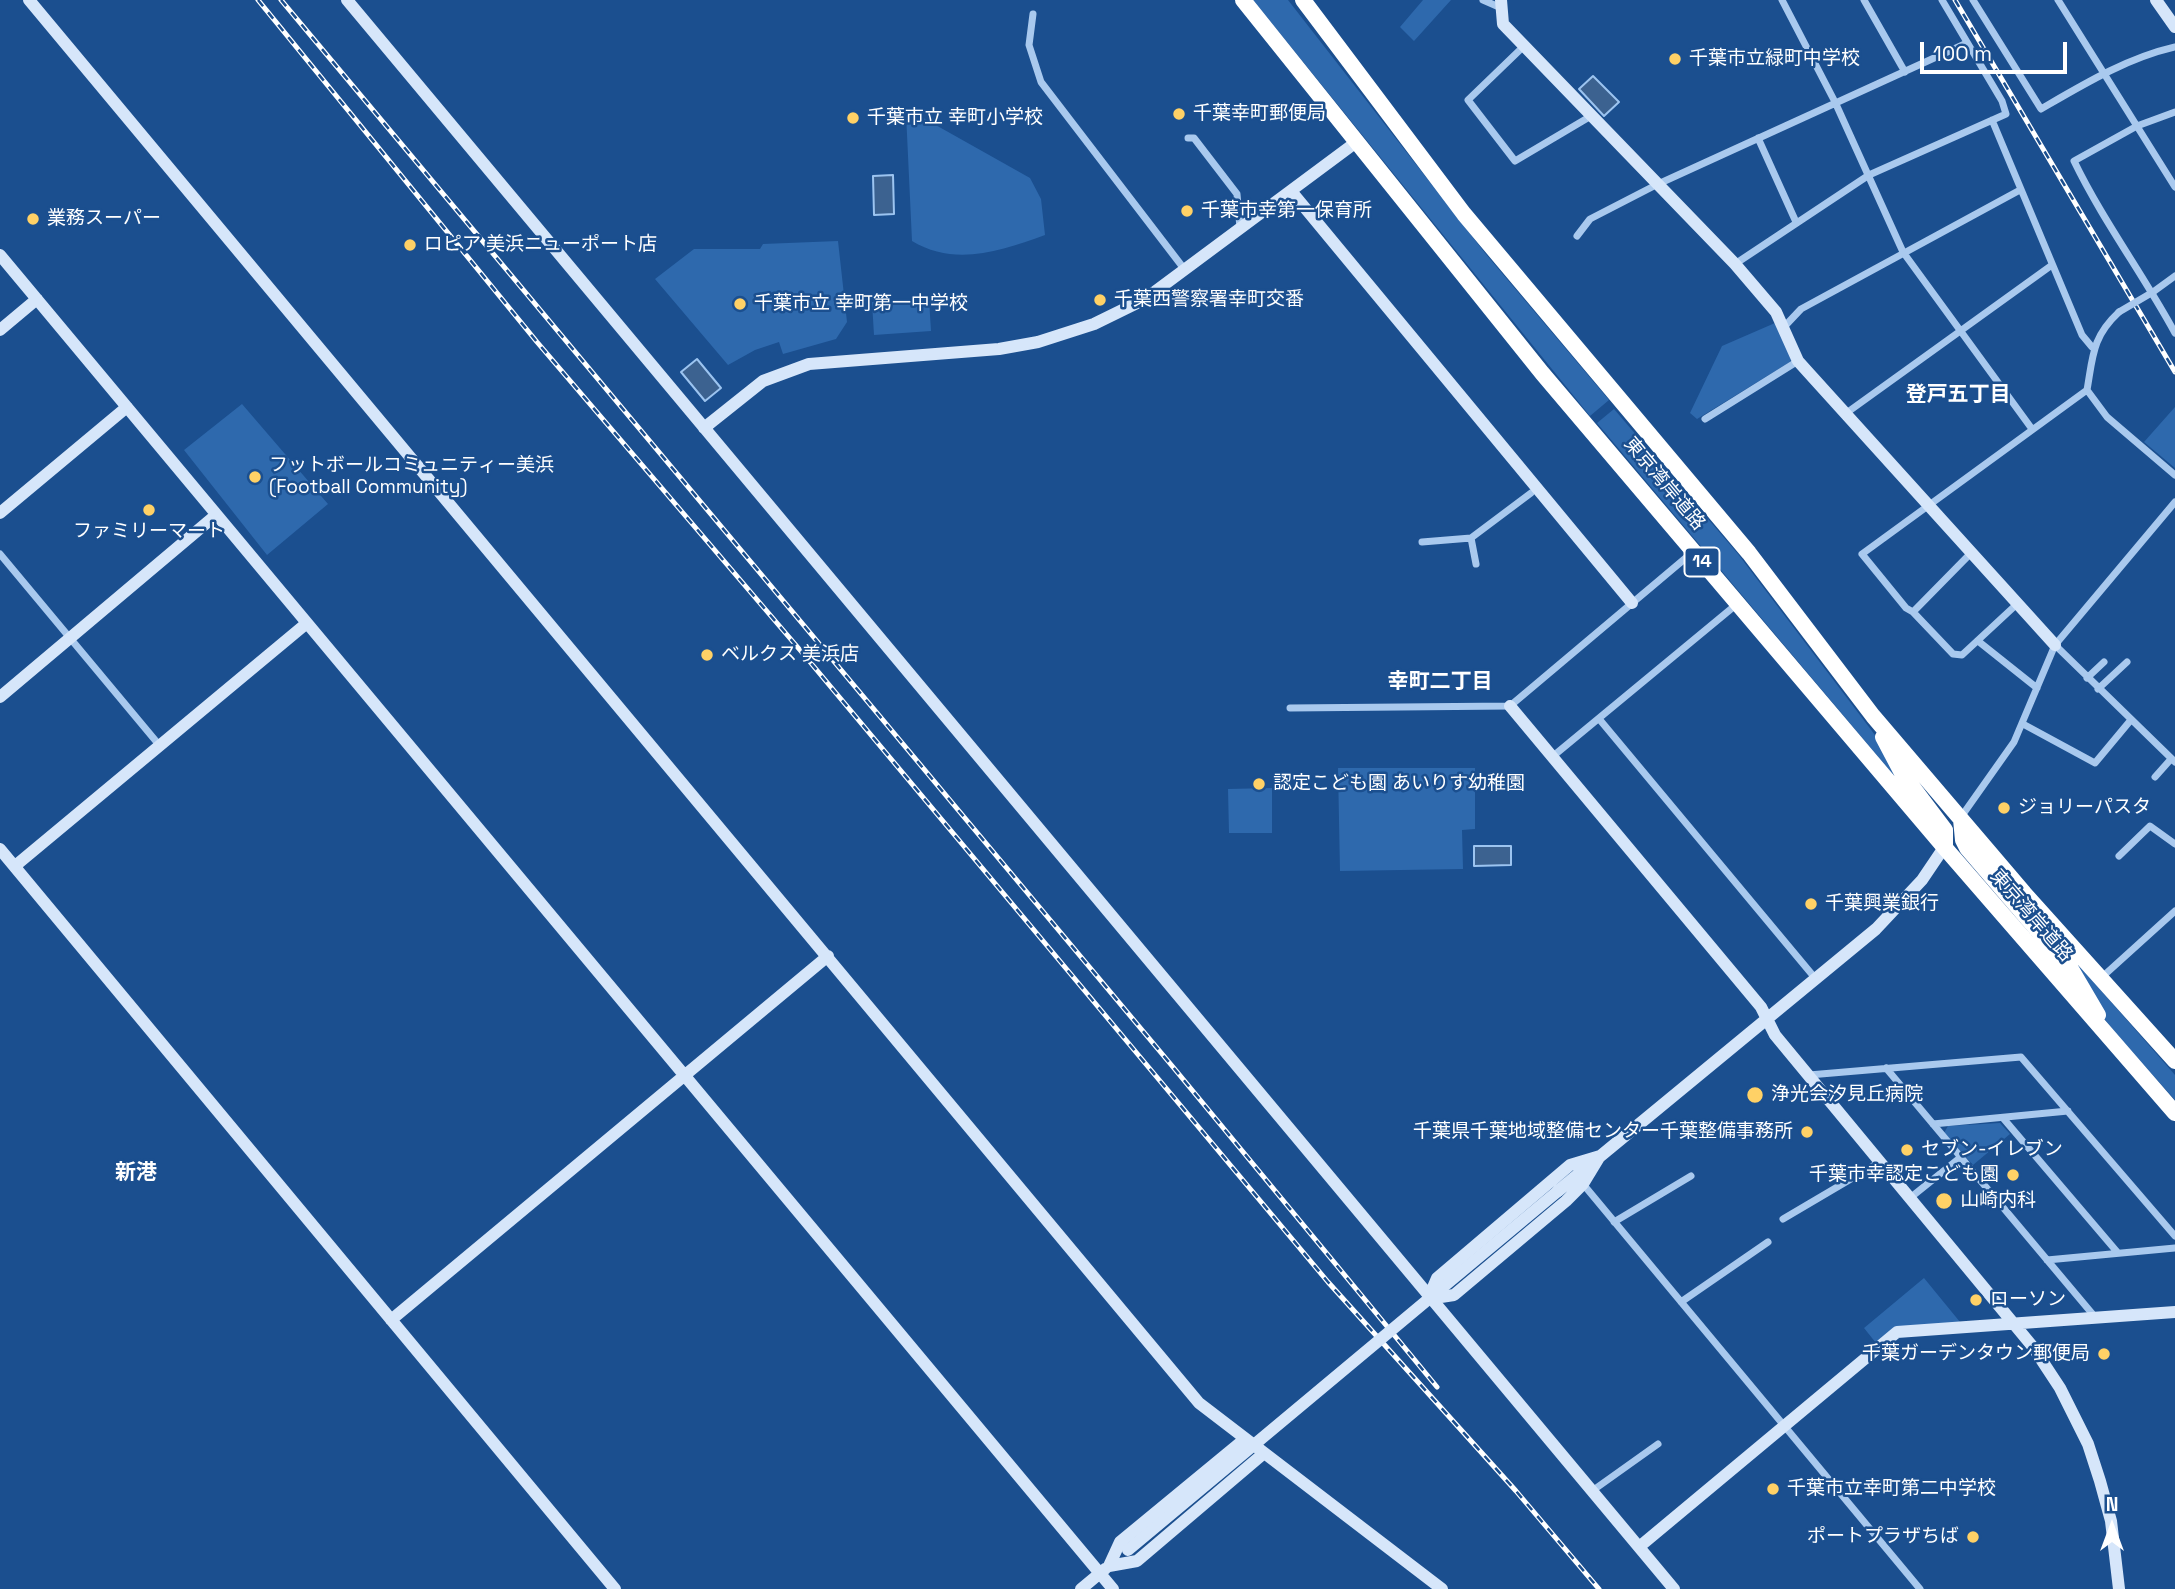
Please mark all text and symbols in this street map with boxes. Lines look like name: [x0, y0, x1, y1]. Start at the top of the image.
scale bar: [1923, 28, 2070, 72]
text: 100 m: [1933, 40, 1992, 67]
place label: 千葉市立緑町中学校: [1689, 48, 1860, 70]
marker: 千葉市立緑町中学校: [1667, 51, 1683, 67]
place label: 千葉幸町郵便局: [1193, 103, 1326, 125]
marker: 千葉幸町郵便局: [1171, 106, 1187, 122]
place label: 千葉市立 幸町小学校: [867, 107, 1043, 129]
marker: 千葉市立 幸町小学校: [845, 110, 861, 126]
place label: 千葉市幸第一保育所: [1201, 200, 1372, 222]
marker: 千葉市幸第一保育所: [1179, 203, 1195, 219]
place label: 業務スーパー: [47, 208, 161, 230]
marker: 業務スーパー: [25, 211, 41, 227]
place label: ロピア 美浜ニューポート店: [424, 234, 657, 256]
marker: ロピア 美浜ニューポート店: [402, 237, 418, 253]
place label: 千葉西警察署幸町交番: [1114, 289, 1304, 311]
marker: 千葉西警察署幸町交番: [1092, 292, 1108, 308]
place label: 千葉市立 幸町第一中学校: [754, 293, 968, 315]
marker: 千葉市立 幸町第一中学校: [732, 296, 748, 312]
district label: 登戸五丁目: [1906, 382, 2010, 408]
street label: 東京湾岸道路: [1619, 433, 1709, 535]
place label: フットボールコミュニティー美浜 (Football Community): [269, 455, 554, 499]
marker: フットボールコミュニティー美浜 (Football Community): [247, 469, 263, 485]
marker: ファミリーマート: [141, 502, 157, 518]
place label: ファミリーマート: [73, 521, 225, 543]
road number: 14: [1684, 548, 1720, 576]
place label: ベルクス 美浜店: [721, 644, 859, 666]
marker: ベルクス 美浜店: [699, 647, 715, 663]
district label: 幸町二丁目: [1388, 669, 1492, 695]
place label: 認定こども園 あいりす幼稚園: [1273, 773, 1525, 795]
marker: 認定こども園 あいりす幼稚園: [1251, 776, 1267, 792]
place label: ジョリーパスタ: [2018, 797, 2151, 819]
marker: ジョリーパスタ: [1996, 800, 2012, 816]
street label: 東京湾岸道路: [1985, 866, 2077, 966]
place label: 千葉興業銀行: [1825, 893, 1939, 915]
marker: 千葉興業銀行: [1803, 896, 1819, 912]
place label: 浄光会汐見丘病院: [1771, 1084, 1923, 1106]
marker: 浄光会汐見丘病院: [1745, 1085, 1765, 1105]
place label: 千葉県千葉地域整備センター千葉整備事務所: [1413, 1121, 1793, 1143]
marker: 千葉県千葉地域整備センター千葉整備事務所: [1799, 1124, 1815, 1140]
place label: セブン-イレブン: [1921, 1139, 2063, 1161]
marker: セブン-イレブン: [1899, 1142, 1915, 1158]
district label: 新港: [115, 1160, 157, 1186]
place label: 千葉市幸認定こども園: [1809, 1164, 1999, 1186]
marker: 千葉市幸認定こども園: [2005, 1167, 2021, 1183]
place label: 山崎内科: [1960, 1190, 2036, 1212]
marker: 山崎内科: [1934, 1191, 1954, 1211]
place label: ローソン: [1990, 1289, 2066, 1311]
marker: ローソン: [1968, 1292, 1984, 1308]
place label: 千葉ガーデンタウン郵便局: [1862, 1343, 2090, 1365]
marker: 千葉ガーデンタウン郵便局: [2096, 1346, 2112, 1362]
place label: 千葉市立幸町第二中学校: [1787, 1478, 1996, 1500]
marker: 千葉市立幸町第二中学校: [1765, 1481, 1781, 1497]
north arrow: [2077, 1491, 2147, 1561]
text: N: [2106, 1492, 2118, 1517]
place label: ポートプラザちば: [1807, 1526, 1959, 1548]
marker: ポートプラザちば: [1965, 1529, 1981, 1545]

